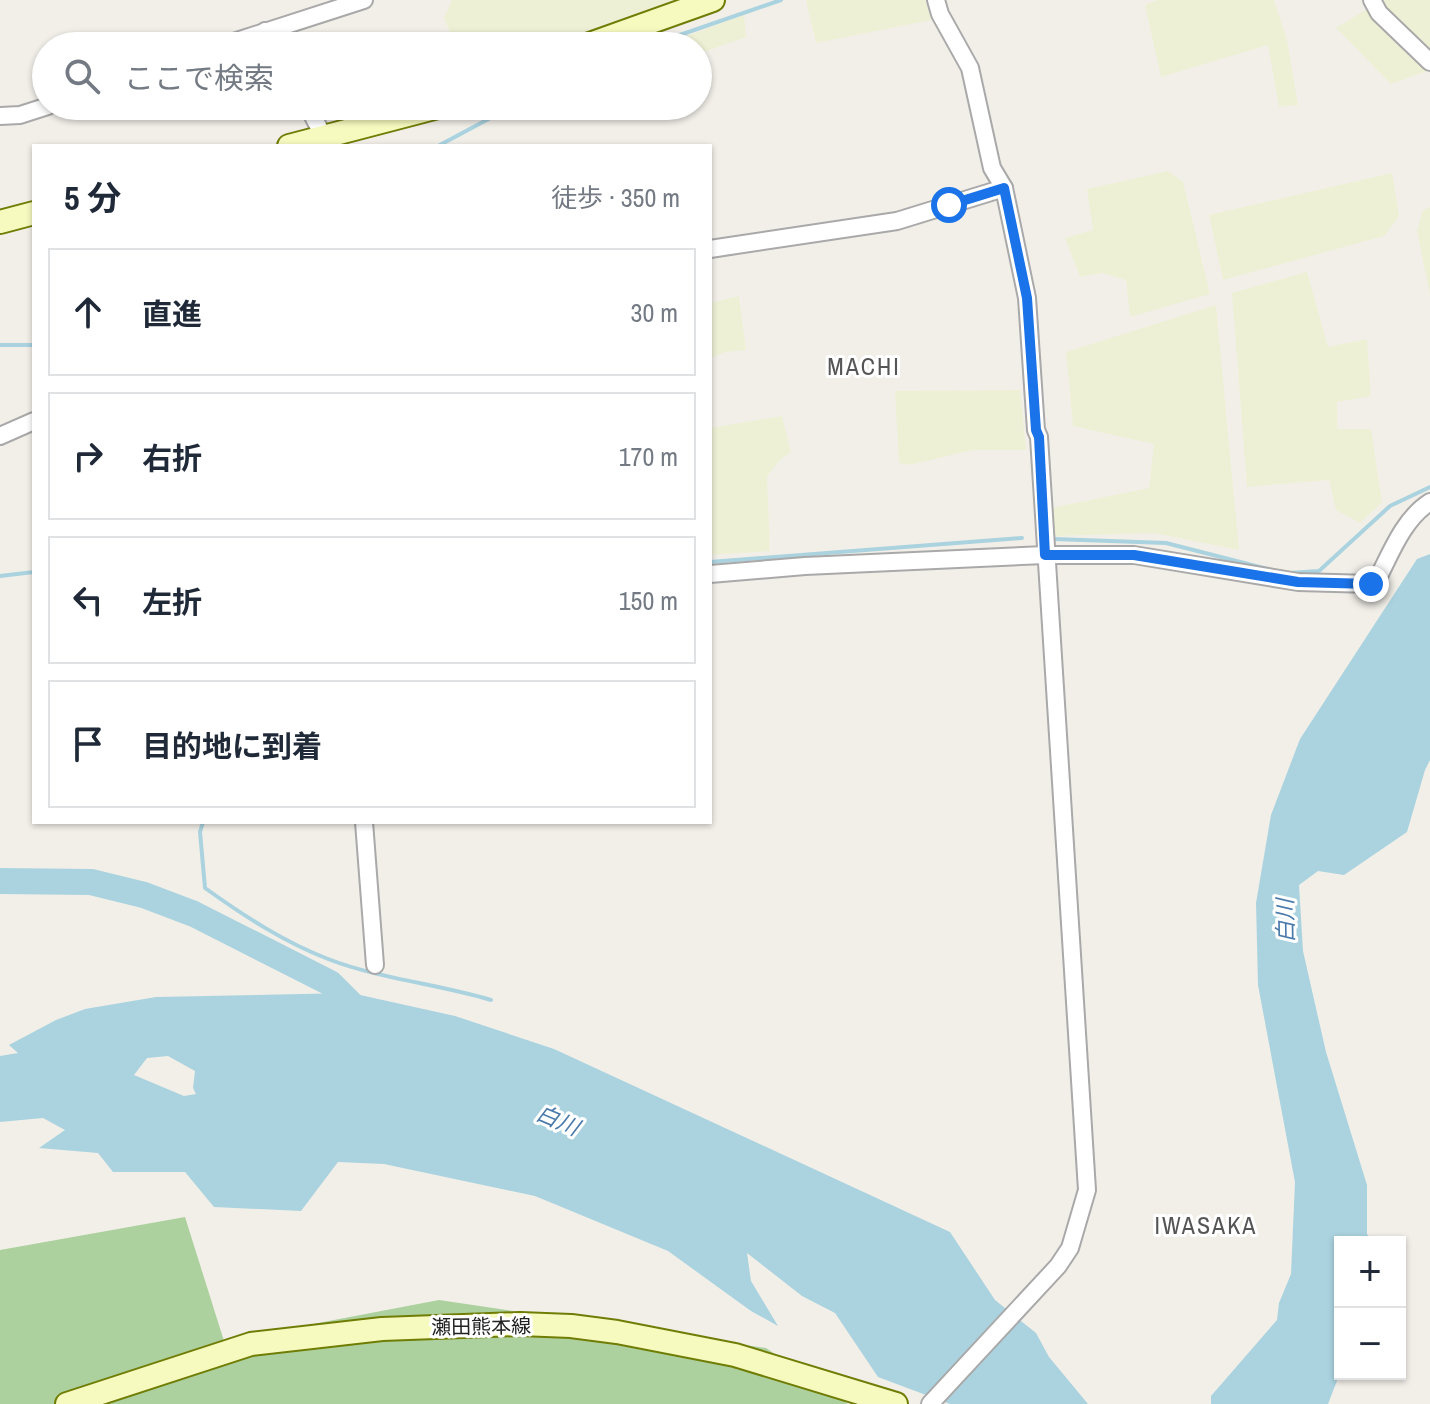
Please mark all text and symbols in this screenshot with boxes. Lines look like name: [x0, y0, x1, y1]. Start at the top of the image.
search box: [32, 32, 712, 120]
icon: search: [60, 54, 104, 98]
text: ここで検索: [124, 58, 274, 98]
text: 5 分: [64, 175, 121, 221]
text: 徒歩 · 350 m: [551, 180, 680, 215]
route start: [931, 187, 967, 223]
icon: ahead: [66, 290, 110, 334]
text: 直進: [142, 294, 202, 334]
text: 30 m: [631, 295, 678, 330]
district label: MACHI: [827, 350, 901, 382]
icon: right: [66, 434, 110, 478]
text: 右折: [142, 438, 202, 478]
text: 170 m: [619, 439, 678, 474]
route end: [1353, 566, 1389, 602]
icon: left: [66, 578, 110, 622]
text: 左折: [142, 582, 202, 622]
text: 150 m: [619, 583, 678, 618]
icon: arrive: [66, 722, 110, 766]
text: 目的地に到着: [142, 726, 322, 766]
water label: 白川: [1270, 897, 1300, 943]
water label: 白川: [532, 1098, 586, 1143]
district label: IWASAKA: [1155, 1209, 1257, 1241]
map controls: [1334, 1236, 1406, 1380]
button: +: [1334, 1236, 1406, 1308]
button: −: [1334, 1308, 1406, 1380]
street label: 瀬田熊本線: [431, 1312, 531, 1340]

